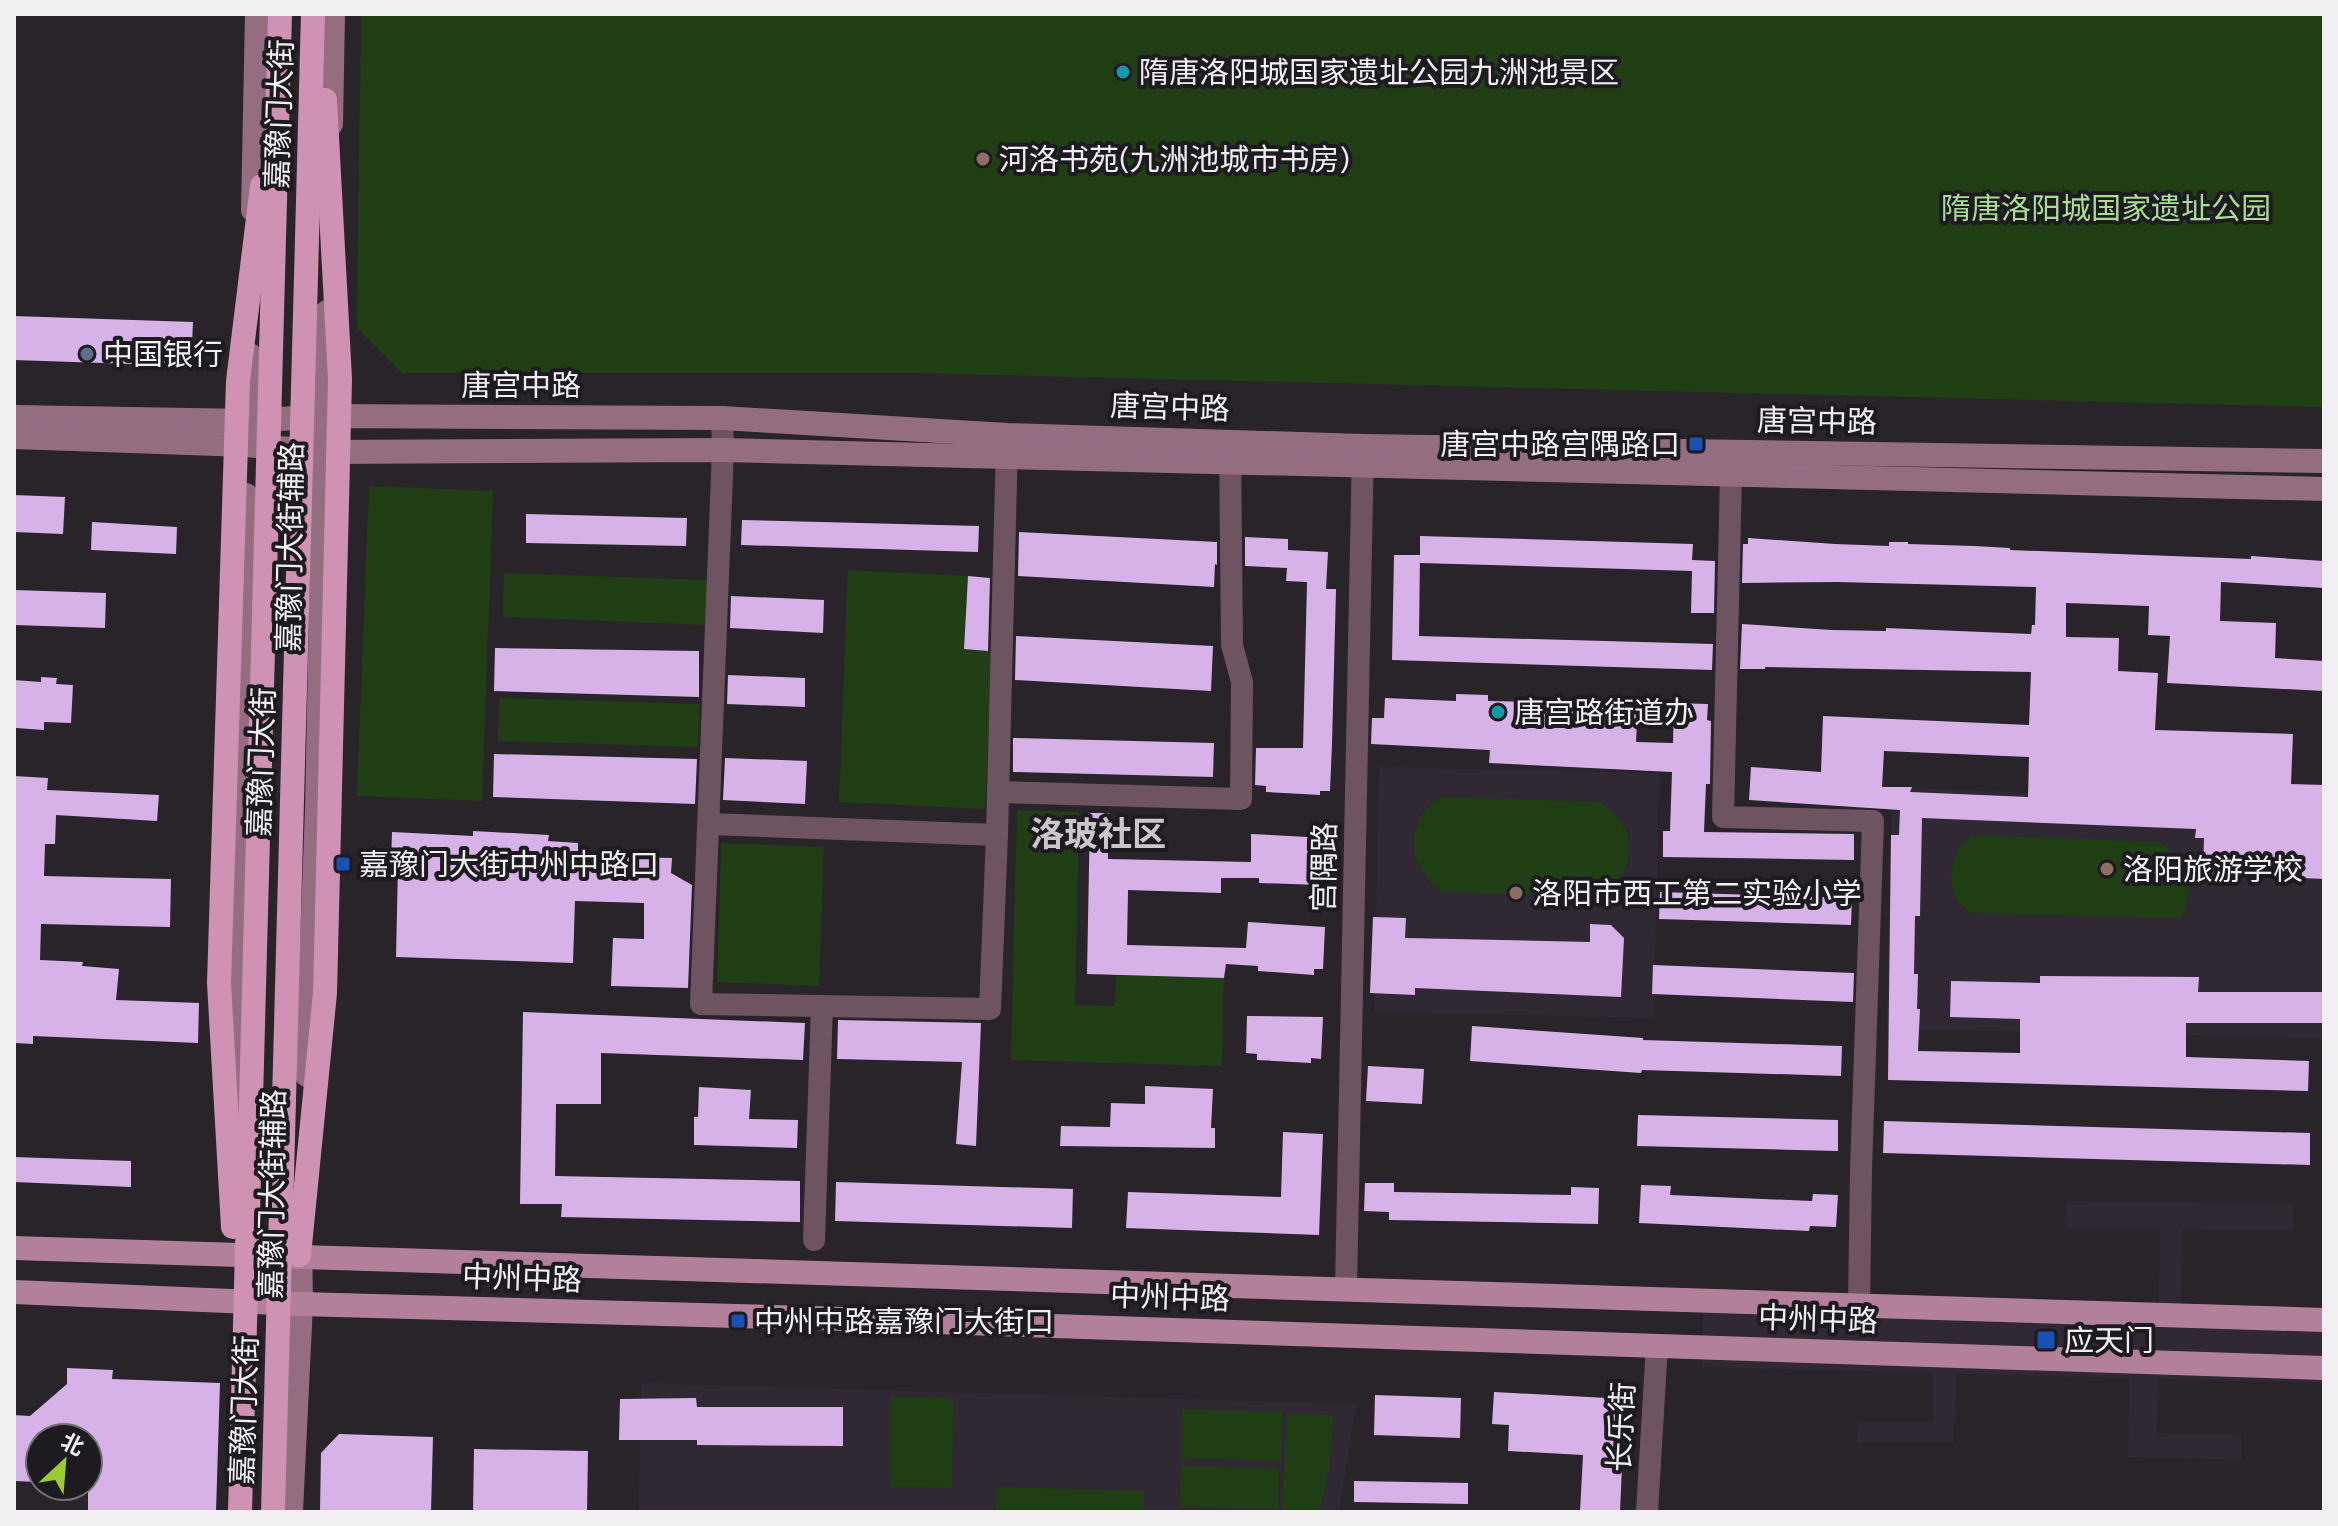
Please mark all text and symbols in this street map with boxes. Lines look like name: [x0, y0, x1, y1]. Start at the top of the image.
street label: 嘉豫门大街: [258, 38, 300, 190]
place label: 隋唐洛阳城国家遗址公园九洲池景区: [1139, 54, 1619, 91]
marker: 隋唐洛阳城国家遗址公园九洲池景区: [1114, 63, 1132, 81]
place label: 河洛书苑(九洲池城市书房): [999, 141, 1350, 178]
marker: 河洛书苑(九洲池城市书房): [974, 150, 992, 168]
park label: 隋唐洛阳城国家遗址公园: [1941, 190, 2271, 227]
place label: 中国银行: [103, 336, 223, 373]
marker: 中国银行: [78, 345, 96, 363]
street label: 唐宫中路: [461, 367, 581, 404]
street label: 唐宫中路: [1109, 386, 1231, 428]
street label: 唐宫中路: [1757, 401, 1877, 441]
place label: 唐宫中路宫隅路口: [1440, 426, 1680, 463]
marker: 唐宫中路宫隅路口: [1687, 435, 1705, 453]
street label: 嘉豫门大街辅路: [270, 442, 310, 652]
street label: 嘉豫门大街: [240, 686, 282, 838]
place label: 唐宫路街道办: [1514, 694, 1694, 731]
marker: 唐宫路街道办: [1489, 703, 1507, 721]
district label: 洛玻社区: [1030, 814, 1166, 855]
street label: 宫隅路: [1305, 822, 1343, 912]
place label: 嘉豫门大街中州中路口: [359, 846, 659, 883]
place label: 洛阳旅游学校: [2123, 851, 2303, 888]
marker: 嘉豫门大街中州中路口: [334, 855, 352, 873]
marker: 洛阳旅游学校: [2098, 860, 2116, 878]
place label: 洛阳市西工第二实验小学: [1532, 875, 1862, 912]
marker: 洛阳市西工第二实验小学: [1507, 884, 1525, 902]
street label: 嘉豫门大街辅路: [252, 1089, 292, 1299]
street label: 中州中路: [461, 1257, 583, 1299]
street label: 中州中路: [1109, 1276, 1231, 1318]
street label: 中州中路: [1757, 1298, 1879, 1340]
place label: 中州中路嘉豫门大街口: [754, 1303, 1054, 1340]
marker: 中州中路嘉豫门大街口: [729, 1312, 747, 1330]
place label: 应天门: [2064, 1322, 2154, 1359]
marker: 应天门: [2035, 1329, 2057, 1351]
street label: 嘉豫门大街: [223, 1334, 265, 1486]
street label: 长乐街: [1600, 1381, 1642, 1473]
north arrow: [24, 1422, 104, 1502]
text: 北: [57, 1428, 88, 1461]

